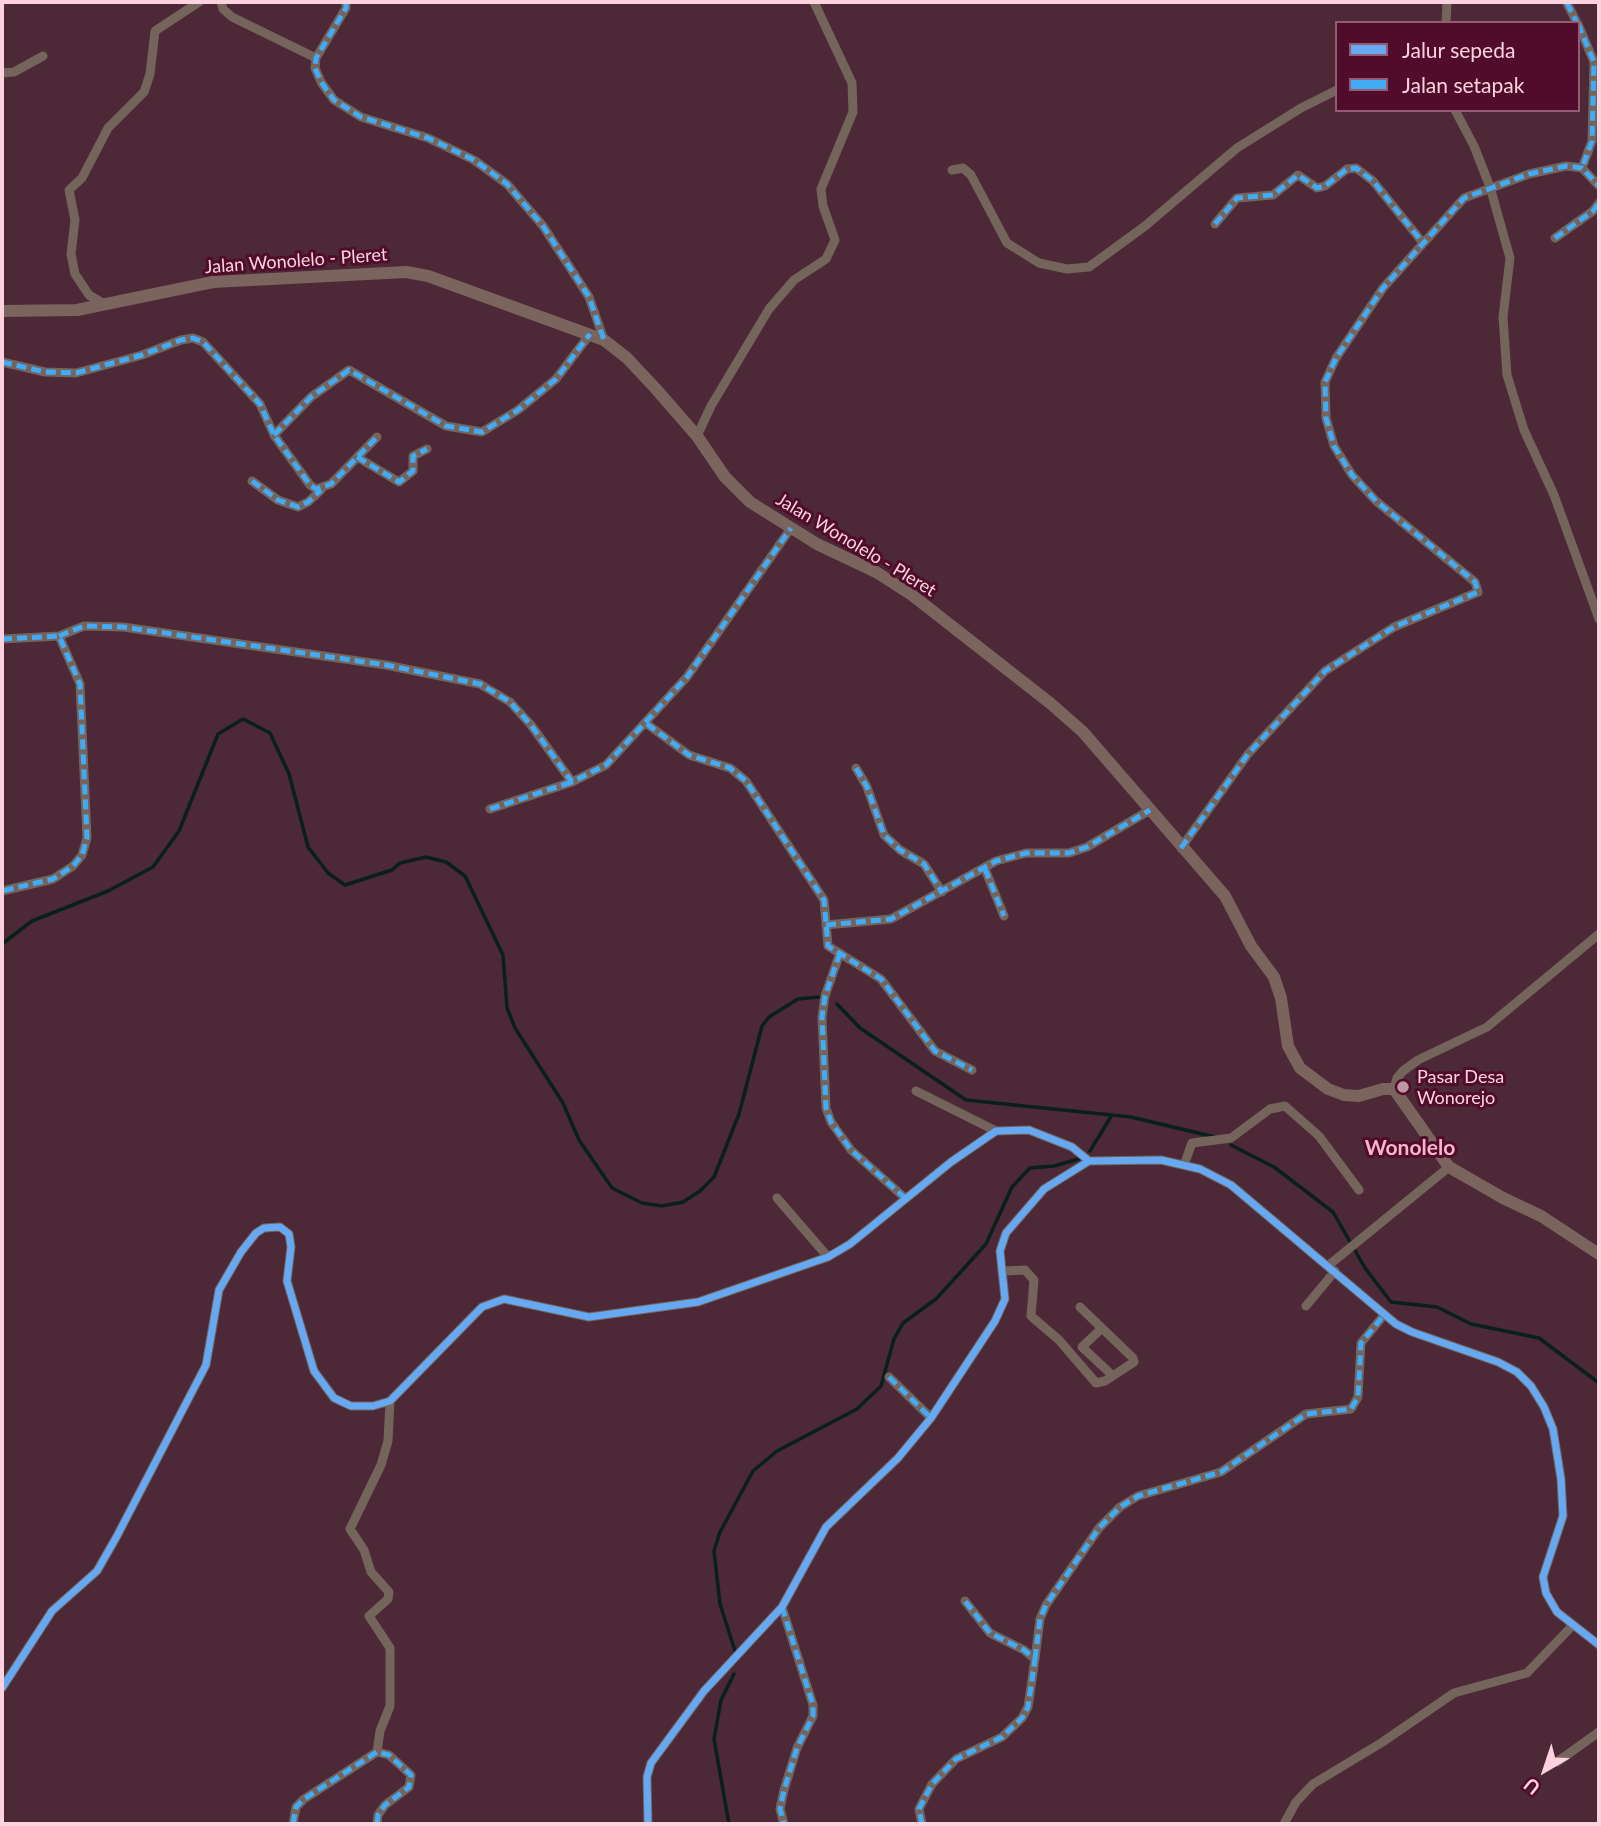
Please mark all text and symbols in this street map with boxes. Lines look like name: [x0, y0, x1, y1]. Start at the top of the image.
legend: [1335, 21, 1580, 112]
text: Jalur sepeda: [1402, 37, 1515, 62]
text: Jalan setapak: [1402, 72, 1524, 97]
street label: Jalan Wonolelo - Pleret: [204, 244, 388, 278]
street label: Jalan Wonolelo - Pleret: [772, 489, 940, 601]
place label: Pasar Desa Wonorejo: [1417, 1066, 1504, 1108]
marker: Pasar Desa Wonorejo: [1395, 1079, 1411, 1095]
district label: Wonolelo: [1365, 1135, 1455, 1161]
north arrow: [1510, 1735, 1580, 1805]
text: U: [1519, 1773, 1544, 1800]

